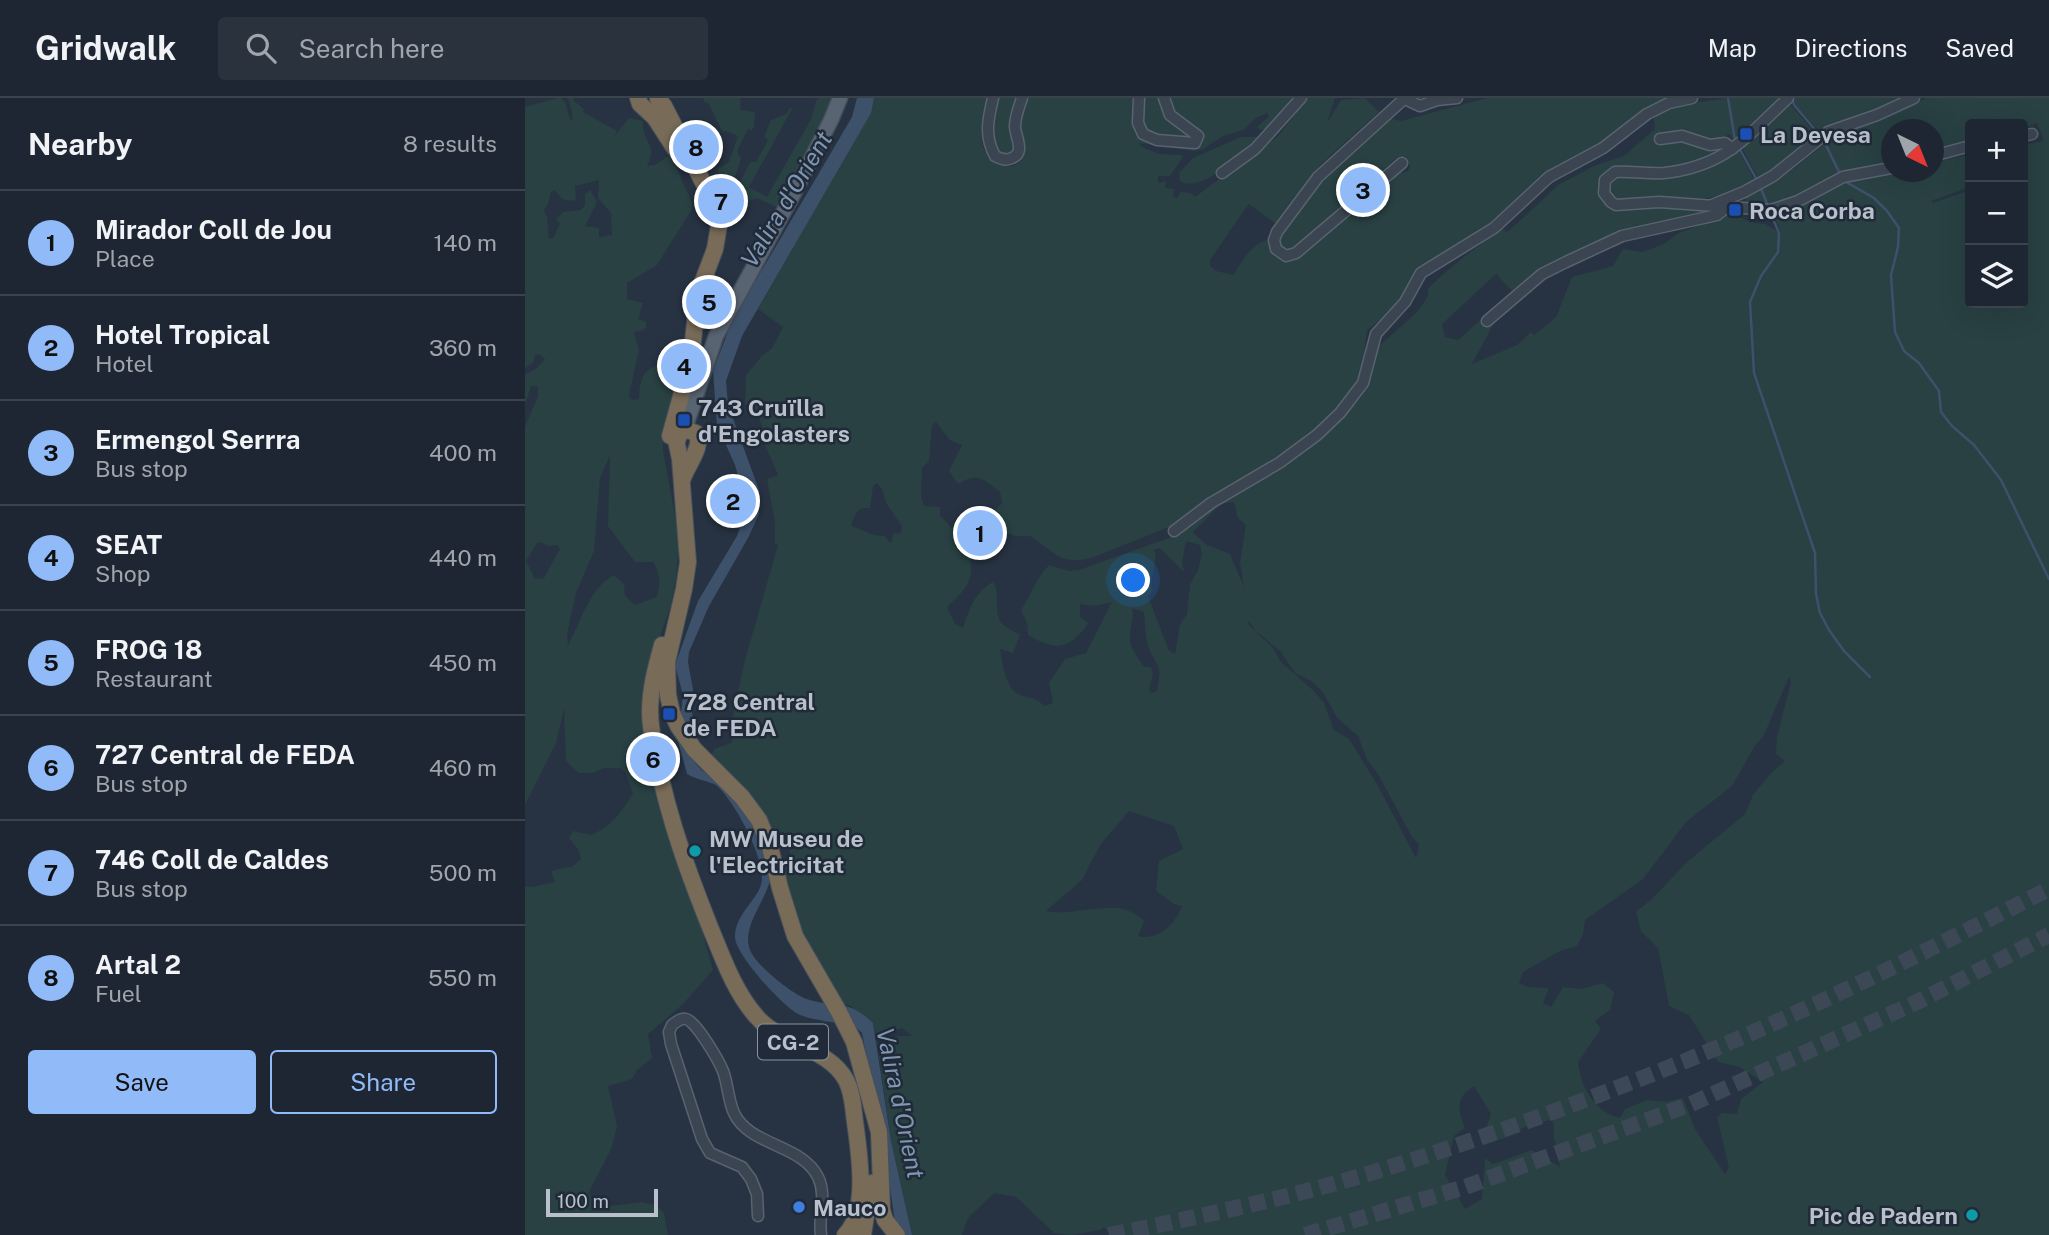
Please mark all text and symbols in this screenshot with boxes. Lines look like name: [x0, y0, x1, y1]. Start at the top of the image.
search box: [218, 17, 708, 80]
text: Gridwalk: [35, 29, 176, 67]
icon: search: [242, 29, 280, 67]
text: Search here: [298, 33, 444, 64]
text: Map: [1708, 34, 1757, 62]
text: Directions: [1795, 34, 1907, 62]
text: Saved: [1945, 34, 2014, 62]
north arrow: [1881, 119, 1944, 182]
map controls: [1965, 119, 2028, 308]
button: +: [1965, 119, 2028, 182]
pin: 8: [673, 121, 719, 173]
place label: La Devesa: [1760, 121, 1871, 148]
text: Nearby: [28, 126, 132, 162]
water label: Valira d'Orient: [735, 126, 837, 272]
marker: La Devesa: [1738, 126, 1754, 142]
text: 8 results: [403, 130, 497, 157]
pin: 3: [1340, 164, 1386, 216]
pin: 7: [698, 175, 744, 227]
button: −: [1965, 182, 2028, 245]
place label: Roca Corba: [1749, 197, 1875, 224]
marker: Roca Corba: [1727, 202, 1743, 218]
text: Mirador Coll de Jou: [95, 214, 332, 245]
text: 1: [46, 229, 56, 256]
text: 140 m: [434, 229, 497, 256]
text: Place: [95, 245, 155, 272]
button: layers: [1965, 245, 2028, 308]
pin: 5: [686, 276, 732, 328]
text: Hotel Tropical: [95, 319, 270, 350]
text: 2: [44, 334, 58, 361]
text: 360 m: [429, 334, 497, 361]
pin: 4: [661, 340, 707, 392]
text: Hotel: [95, 350, 154, 377]
place label: 743 Cruïlla d'Engolasters: [698, 394, 850, 447]
marker: 743 Cruïlla d'Engolasters: [676, 412, 692, 428]
text: Ermengol Serrra: [95, 424, 301, 455]
text: 3: [43, 439, 59, 466]
text: 400 m: [429, 439, 497, 466]
text: Bus stop: [95, 455, 188, 482]
pin: 2: [710, 475, 756, 527]
pin: 1: [957, 507, 1003, 559]
text: SEAT: [95, 529, 162, 560]
text: 4: [43, 544, 59, 571]
text: 440 m: [429, 544, 497, 571]
text: Shop: [95, 560, 150, 587]
your location: [1116, 563, 1150, 597]
text: FROG 18: [95, 634, 202, 665]
text: 5: [43, 649, 59, 676]
text: 450 m: [428, 649, 497, 676]
text: Restaurant: [95, 665, 213, 692]
place label: 728 Central de FEDA: [683, 688, 815, 741]
marker: 728 Central de FEDA: [661, 706, 677, 722]
pin: 6: [630, 733, 676, 785]
text: 727 Central de FEDA: [95, 739, 355, 770]
text: 6: [43, 754, 59, 781]
text: 460 m: [429, 754, 497, 781]
text: Bus stop: [95, 770, 188, 797]
place label: MW Museu de l'Electricitat: [709, 825, 864, 878]
marker: MW Museu de l'Electricitat: [687, 843, 703, 859]
text: 746 Coll de Caldes: [95, 844, 329, 875]
text: 7: [44, 859, 58, 886]
text: 500 m: [429, 859, 497, 886]
text: Bus stop: [95, 875, 188, 902]
text: Artal 2: [95, 949, 181, 980]
text: 8: [43, 964, 59, 991]
text: 550 m: [428, 964, 497, 991]
text: Fuel: [95, 980, 142, 1007]
road number: CG-2: [758, 1024, 828, 1060]
water label: Valira d'Orient: [871, 1025, 931, 1181]
button: Save: [28, 1050, 256, 1114]
button: Share: [270, 1050, 497, 1114]
scale bar: [546, 1186, 658, 1218]
text: 100 m: [557, 1190, 609, 1212]
place label: Mauco: [813, 1194, 887, 1221]
marker: Mauco: [791, 1199, 807, 1215]
place label: Pic de Padern: [1809, 1202, 1958, 1229]
marker: Pic de Padern: [1964, 1207, 1980, 1223]

